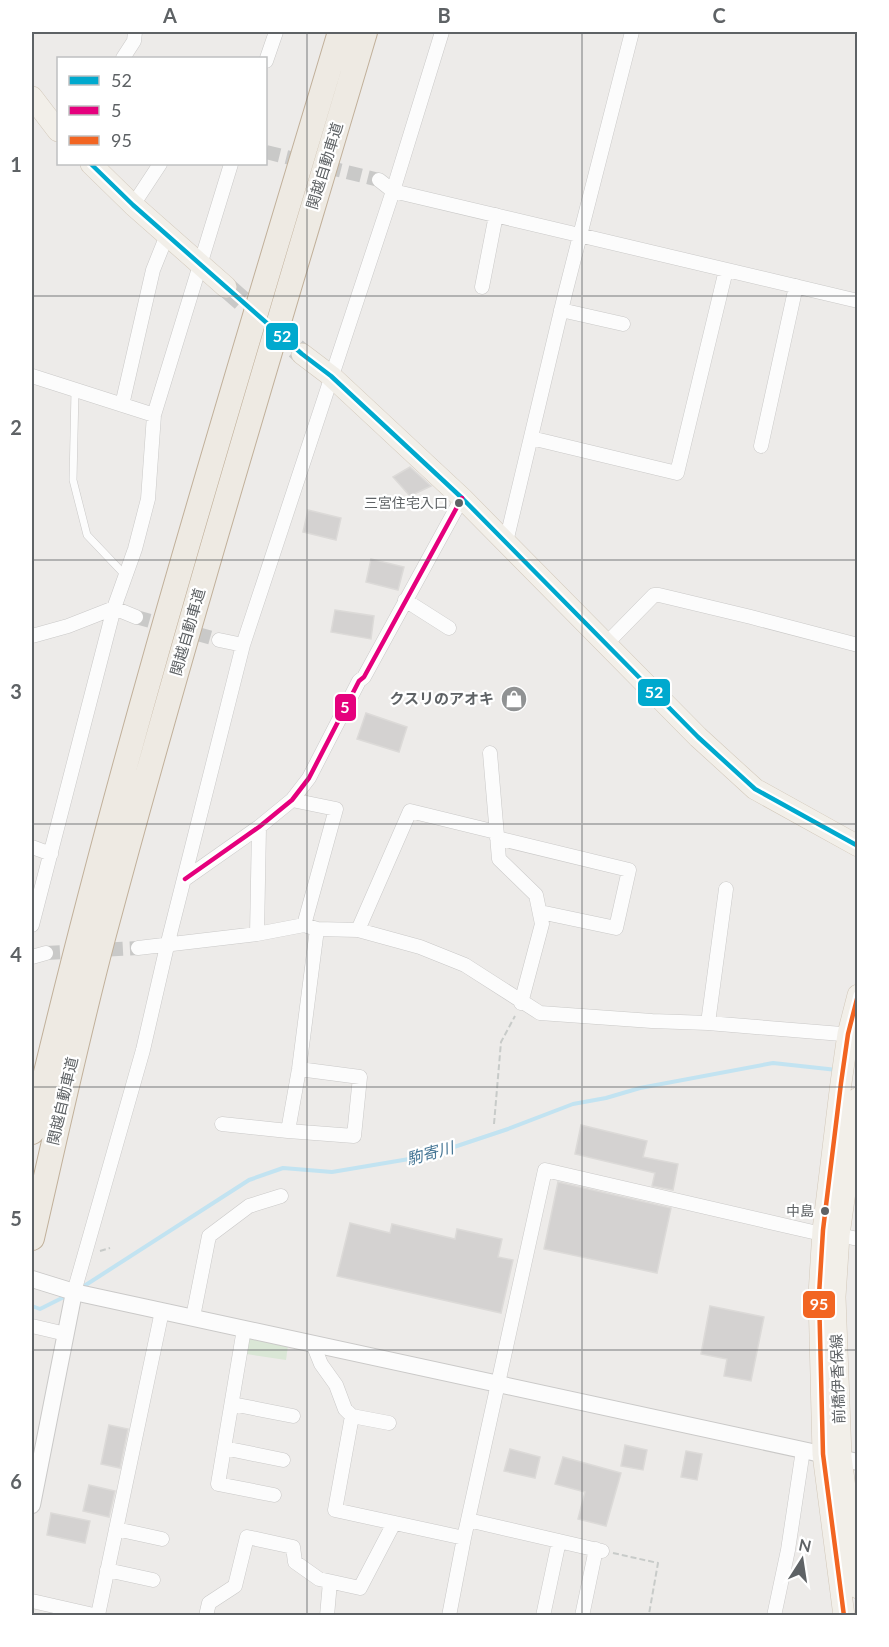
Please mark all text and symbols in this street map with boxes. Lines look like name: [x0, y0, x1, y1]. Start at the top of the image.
text: A: [162, 3, 177, 27]
text: B: [437, 3, 451, 27]
text: C: [712, 3, 726, 27]
legend: [57, 57, 267, 165]
text: 52: [111, 69, 132, 91]
text: 5: [111, 99, 121, 121]
street label: 関越自動車道: [302, 120, 346, 211]
text: 95: [111, 129, 132, 151]
text: 1: [10, 152, 22, 176]
line badge: 52: [265, 322, 299, 351]
text: 52: [273, 326, 291, 345]
text: 2: [10, 415, 22, 439]
place label: 三宮住宅入口: [364, 494, 448, 511]
marker: 三宮住宅入口: [453, 497, 465, 509]
street label: 関越自動車道: [166, 586, 208, 677]
line badge: 52: [637, 678, 671, 707]
text: 3: [10, 679, 22, 703]
text: 52: [645, 682, 663, 701]
shop icon: クスリのアオキ: [499, 684, 529, 714]
place label: クスリのアオキ: [389, 689, 494, 707]
line badge: 5: [334, 693, 357, 722]
text: 5: [340, 697, 350, 716]
text: 4: [10, 942, 22, 966]
street label: 関越自動車道: [43, 1055, 81, 1147]
water label: 駒寄川: [404, 1137, 457, 1168]
place label: 中島: [786, 1202, 814, 1219]
marker: 中島: [819, 1205, 831, 1217]
text: 5: [10, 1206, 22, 1230]
line badge: 95: [802, 1290, 836, 1319]
text: 95: [810, 1294, 828, 1313]
street label: 前橋伊香保線: [826, 1334, 848, 1424]
text: 6: [10, 1469, 22, 1493]
north arrow: [772, 1530, 832, 1590]
text: N: [797, 1534, 813, 1555]

